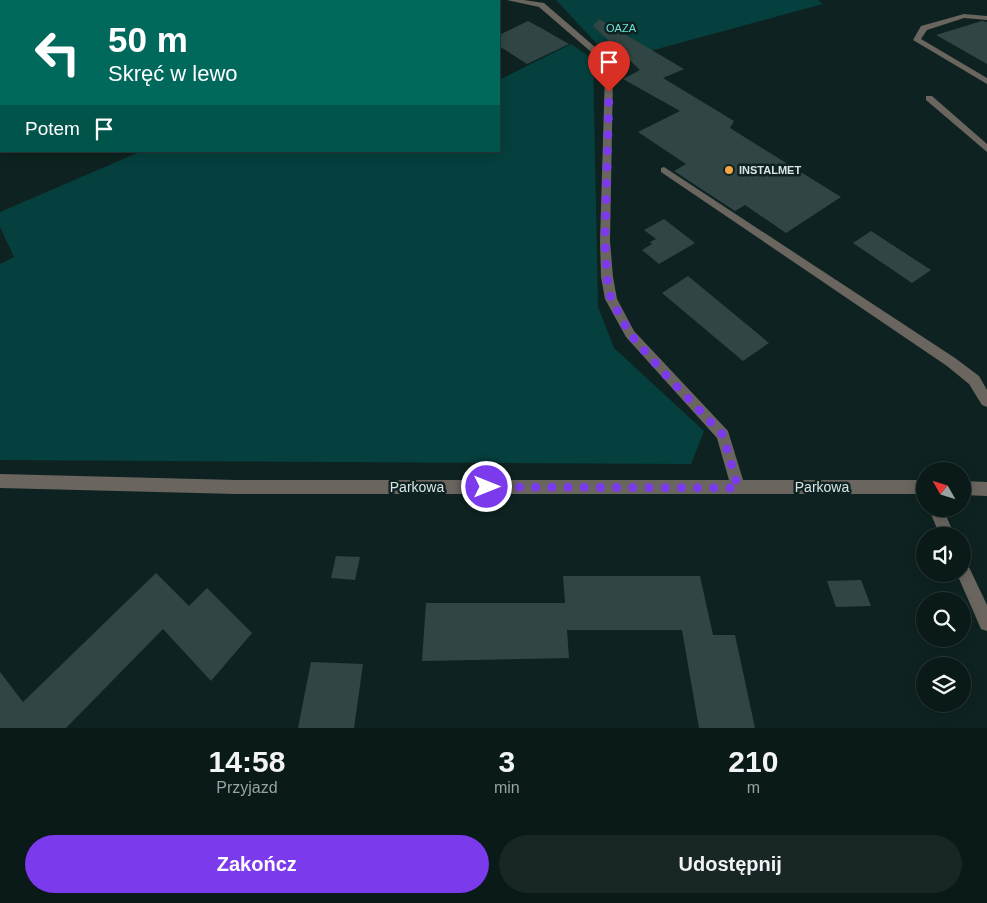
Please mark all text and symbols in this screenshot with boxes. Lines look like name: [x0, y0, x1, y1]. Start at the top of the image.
icon: left: [25, 20, 90, 85]
text: 50 m: [108, 20, 188, 59]
park label: OAZA: [606, 22, 637, 34]
pin: [588, 41, 630, 92]
icon: arrive: [595, 48, 623, 76]
text: Skręć w lewo: [108, 61, 238, 86]
icon: arrive: [90, 115, 118, 143]
text: Potem: [25, 118, 80, 139]
marker: INSTALMET: [723, 164, 735, 176]
place label: INSTALMET: [739, 164, 801, 176]
position arrow: [460, 460, 512, 512]
north arrow: [916, 462, 971, 518]
map controls: [916, 462, 971, 712]
street label: Parkowa: [390, 479, 444, 495]
street label: Parkowa: [795, 479, 849, 495]
button: sound: [916, 527, 971, 582]
button: search: [916, 592, 971, 647]
button: layers: [916, 657, 971, 712]
text: 14:58: [209, 745, 285, 778]
text: 3: [498, 745, 515, 778]
text: 210: [728, 745, 778, 778]
text: Przyjazd: [216, 779, 278, 796]
text: min: [494, 779, 520, 796]
text: m: [747, 779, 760, 796]
button: Zakończ: [25, 835, 489, 893]
button: Udostępnij: [499, 835, 962, 893]

